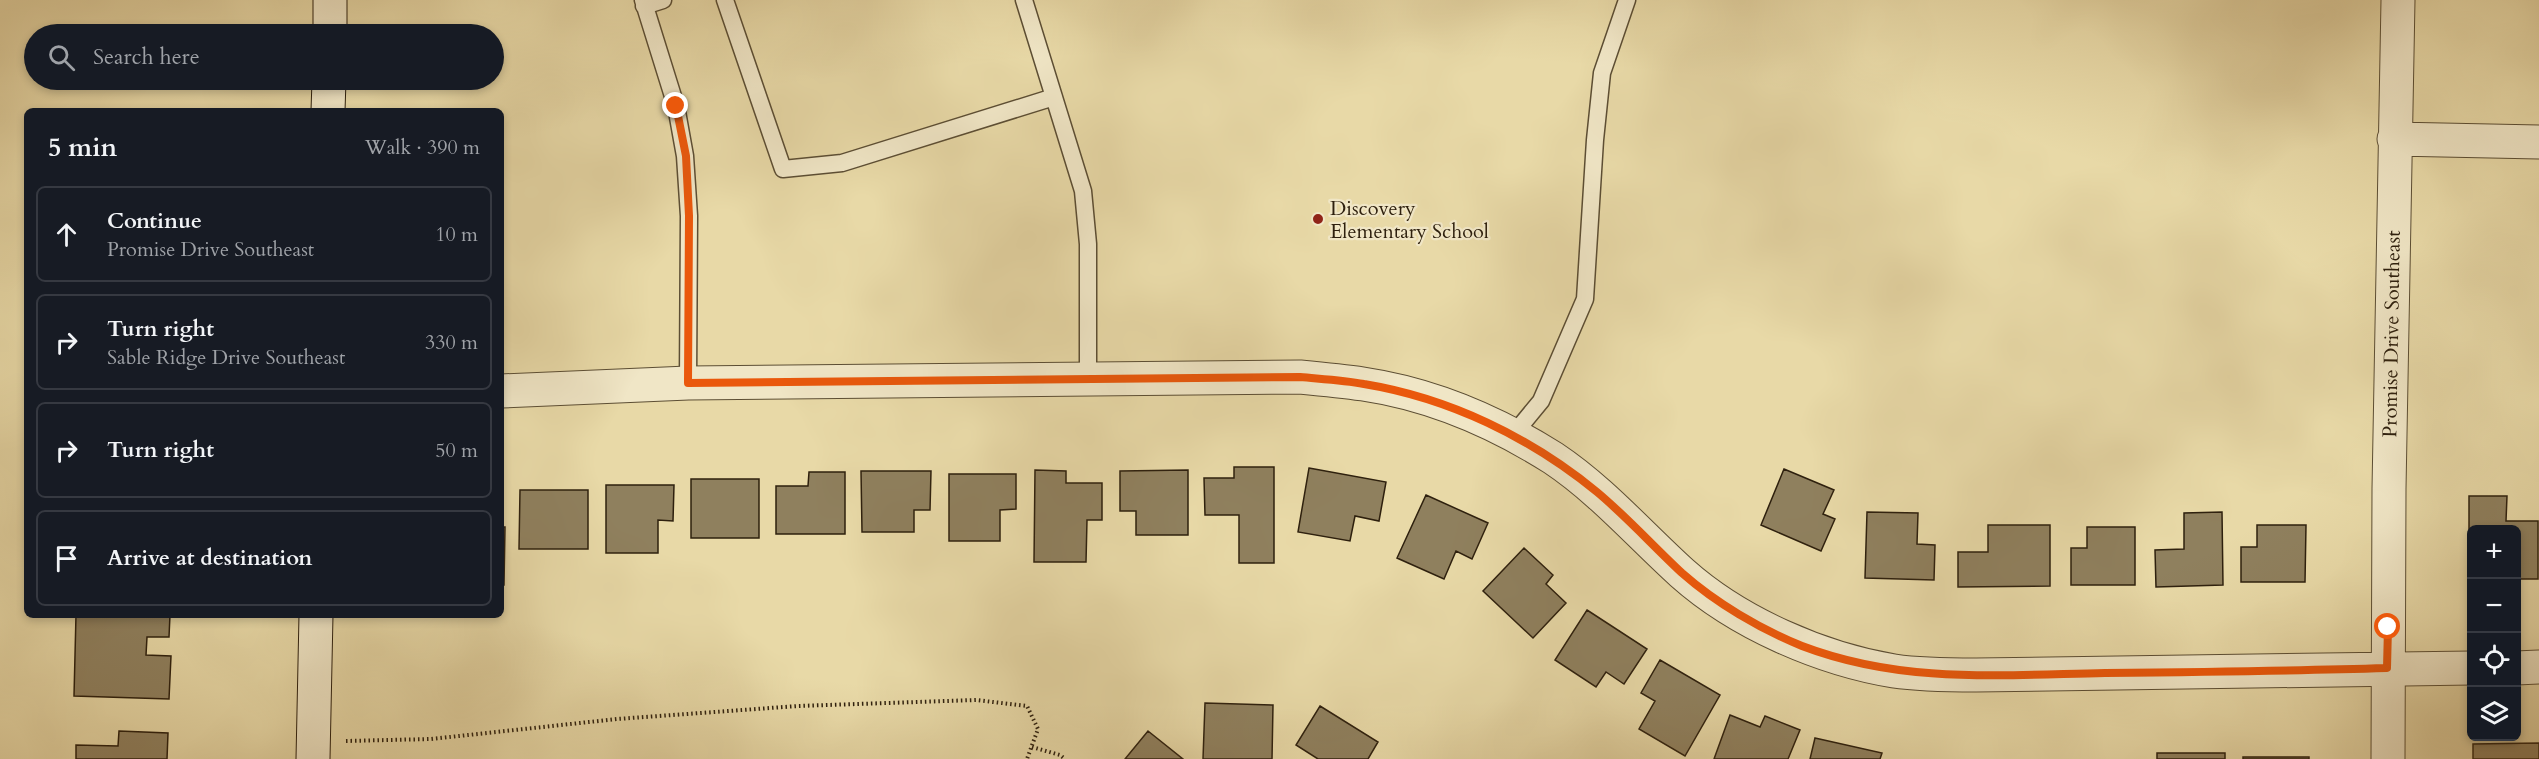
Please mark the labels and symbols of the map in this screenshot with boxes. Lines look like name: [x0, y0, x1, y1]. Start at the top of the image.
route end: [662, 92, 688, 118]
place label: Discovery Elementary School: [1330, 195, 1489, 245]
marker: Discovery Elementary School: [1311, 212, 1325, 226]
street label: Promise Drive Southeast: [2376, 230, 2407, 438]
route start: [2374, 613, 2400, 639]

